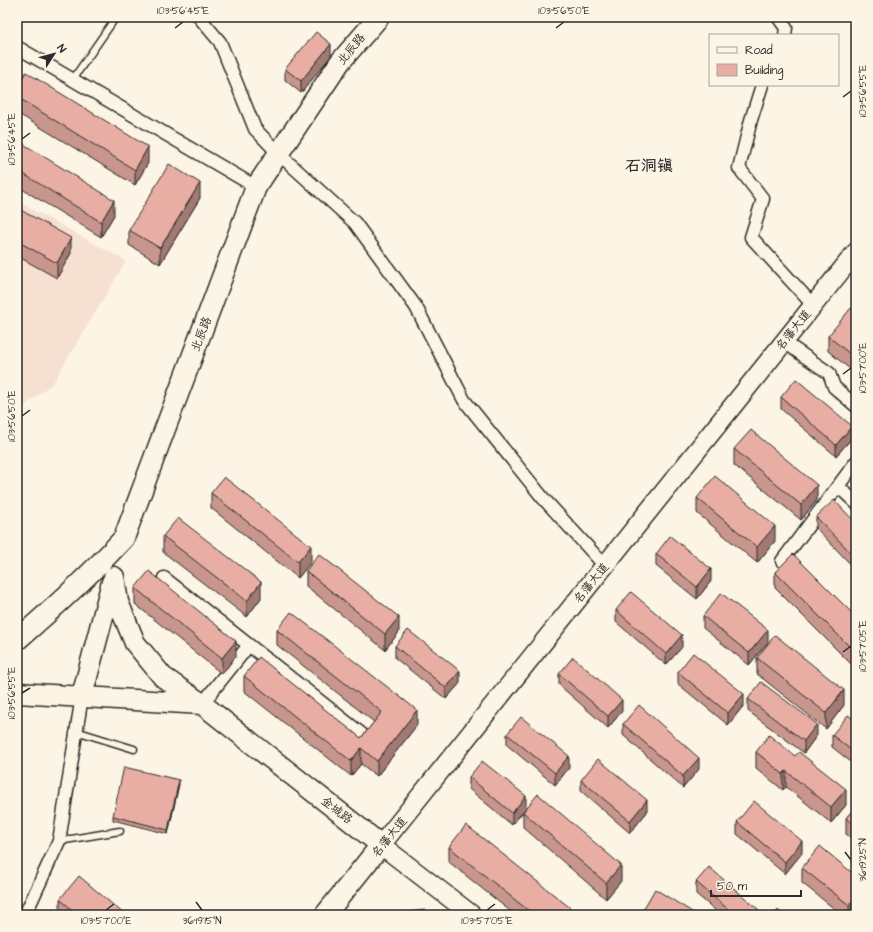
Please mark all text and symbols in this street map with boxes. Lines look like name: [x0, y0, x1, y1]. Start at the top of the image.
text: 103°56'45"E: [157, 4, 209, 18]
text: 103°56'50"E: [538, 4, 590, 18]
street label: 北辰路: [333, 30, 369, 69]
north arrow: [34, 34, 74, 74]
legend: [709, 34, 839, 86]
text: N: [54, 41, 70, 56]
text: Road: [745, 42, 773, 59]
text: Building: [745, 62, 783, 80]
text: 103°56'55"E: [856, 65, 870, 117]
text: 103°56'45"E: [5, 113, 19, 165]
district label: 石洞镇: [625, 155, 673, 177]
street label: 名藩大道: [772, 306, 815, 354]
street label: 北辰路: [187, 314, 216, 354]
text: 103°57'00"E: [856, 343, 870, 393]
text: 103°56'50"E: [5, 390, 19, 442]
street label: 名藩大道: [570, 559, 613, 607]
text: 103°57'05"E: [856, 620, 870, 672]
text: 103°56'55"E: [5, 667, 19, 719]
street label: 金城路: [317, 793, 356, 828]
street label: 名藩大道: [368, 813, 411, 861]
text: 36°19'25"N: [856, 838, 870, 882]
scale bar: [711, 872, 801, 898]
text: 50 m: [717, 878, 748, 895]
text: 103°57'00"E: [81, 914, 131, 928]
text: 36°19'15"N: [182, 914, 222, 928]
text: 103°57'05"E: [461, 914, 513, 928]

